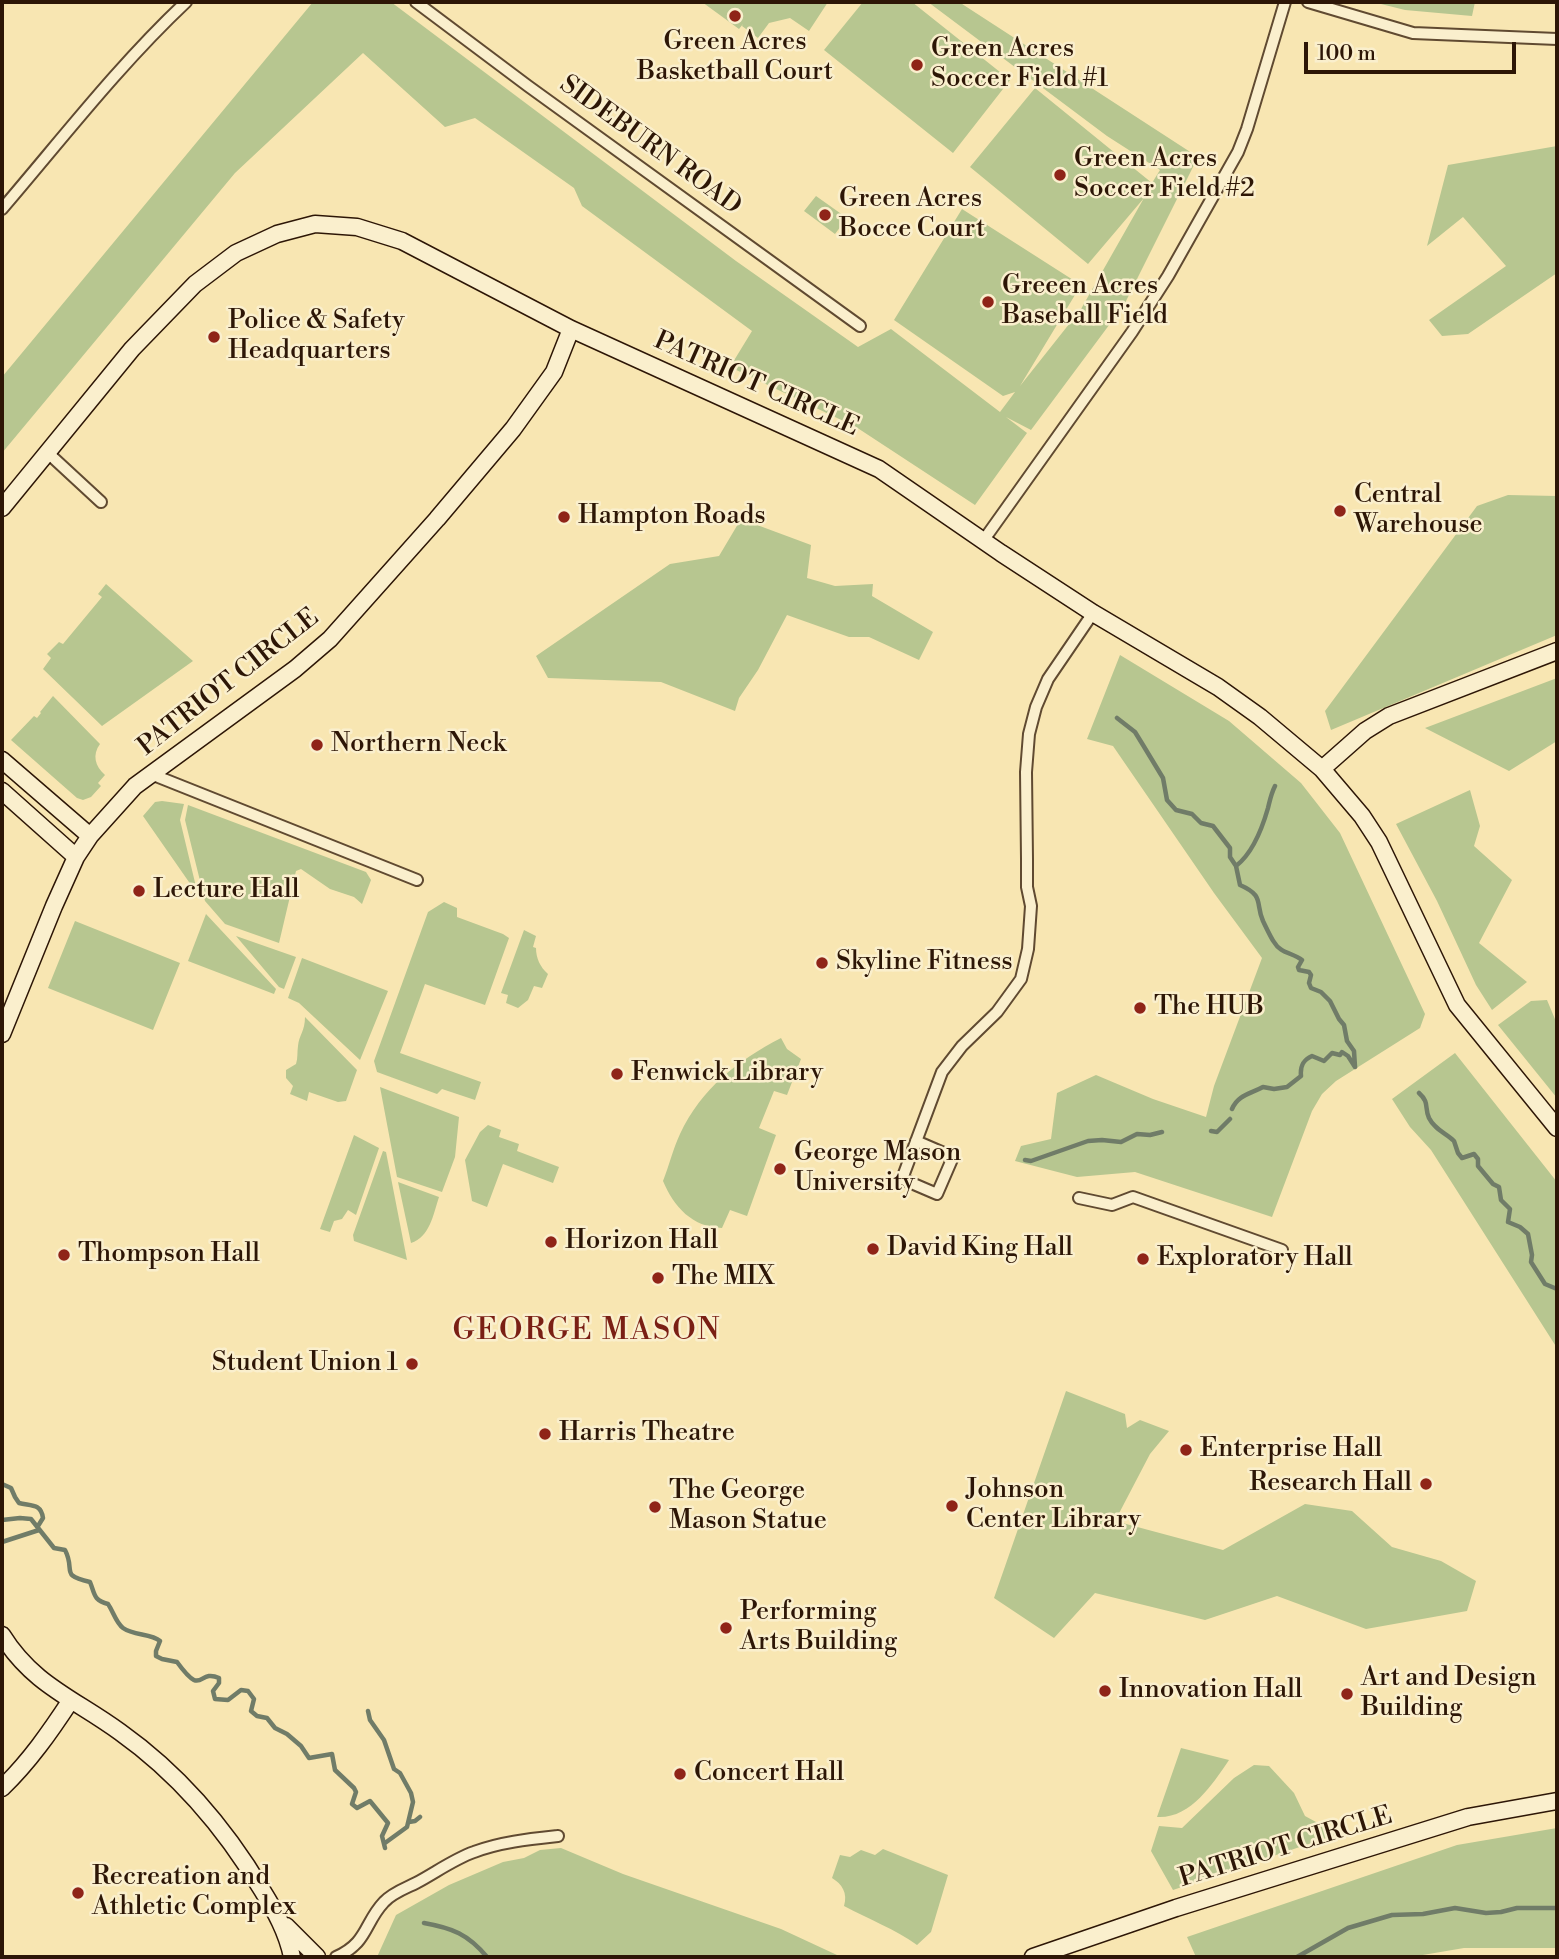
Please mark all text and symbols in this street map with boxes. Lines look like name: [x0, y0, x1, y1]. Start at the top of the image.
marker: Green Acres Basketball Court: [727, 8, 743, 24]
place label: Green Acres Basketball Court: [637, 27, 833, 88]
scale bar: [1307, 28, 1519, 72]
place label: Green Acres Soccer Field #1: [931, 34, 1108, 96]
text: 100 m: [1317, 41, 1376, 67]
marker: Green Acres Soccer Field #1: [909, 57, 925, 73]
street label: SIDEBURN ROAD: [553, 70, 747, 222]
place label: Green Acres Soccer Field #2: [1074, 144, 1255, 206]
marker: Green Acres Soccer Field #2: [1052, 167, 1068, 183]
place label: Green Acres Bocce Court: [839, 184, 985, 246]
marker: Green Acres Bocce Court: [817, 207, 833, 223]
place label: Greeen Acres Baseball Field: [1002, 271, 1168, 332]
marker: Greeen Acres Baseball Field: [980, 294, 996, 310]
place label: Police & Safety Headquarters: [228, 306, 405, 368]
street label: PATRIOT CIRCLE: [649, 326, 863, 444]
marker: Police & Safety Headquarters: [206, 329, 222, 345]
place label: Central Warehouse: [1354, 480, 1483, 542]
place label: Hampton Roads: [578, 501, 766, 533]
marker: Central Warehouse: [1332, 503, 1348, 519]
marker: Hampton Roads: [556, 509, 572, 525]
street label: PATRIOT CIRCLE: [132, 603, 326, 763]
place label: Northern Neck: [331, 729, 506, 761]
marker: Northern Neck: [309, 737, 325, 753]
place label: Lecture Hall: [153, 875, 299, 907]
marker: Lecture Hall: [131, 883, 147, 899]
place label: Skyline Fitness: [836, 947, 1013, 979]
marker: Skyline Fitness: [814, 955, 830, 971]
place label: The HUB: [1154, 992, 1264, 1024]
marker: The HUB: [1132, 1000, 1148, 1016]
place label: Fenwick Library: [631, 1058, 823, 1090]
marker: Fenwick Library: [609, 1066, 625, 1082]
place label: George Mason University: [794, 1138, 961, 1200]
marker: George Mason University: [772, 1161, 788, 1177]
place label: Horizon Hall: [565, 1226, 718, 1258]
place label: David King Hall: [887, 1233, 1073, 1265]
marker: Horizon Hall: [543, 1234, 559, 1250]
place label: Thompson Hall: [78, 1239, 260, 1271]
marker: David King Hall: [865, 1241, 881, 1257]
place label: Exploratory Hall: [1157, 1243, 1353, 1275]
marker: Thompson Hall: [56, 1247, 72, 1263]
marker: Exploratory Hall: [1135, 1251, 1151, 1267]
place label: The MIX: [672, 1262, 774, 1294]
marker: The MIX: [650, 1270, 666, 1286]
district label: GEORGE MASON: [454, 1314, 720, 1350]
place label: Student Union 1: [212, 1348, 398, 1380]
marker: Student Union 1: [404, 1356, 420, 1372]
place label: Harris Theatre: [559, 1418, 735, 1450]
marker: Harris Theatre: [537, 1426, 553, 1442]
place label: Enterprise Hall: [1200, 1434, 1382, 1466]
marker: Enterprise Hall: [1178, 1442, 1194, 1458]
place label: Research Hall: [1249, 1468, 1412, 1500]
place label: Johnson Center Library: [966, 1475, 1141, 1536]
place label: The George Mason Statue: [669, 1476, 827, 1538]
marker: Research Hall: [1418, 1476, 1434, 1492]
marker: Johnson Center Library: [944, 1498, 960, 1514]
marker: The George Mason Statue: [647, 1499, 663, 1515]
place label: Performing Arts Building: [740, 1597, 897, 1658]
marker: Performing Arts Building: [718, 1620, 734, 1636]
place label: Art and Design Building: [1361, 1663, 1536, 1724]
place label: Innovation Hall: [1119, 1675, 1303, 1707]
marker: Innovation Hall: [1097, 1683, 1113, 1699]
marker: Art and Design Building: [1339, 1686, 1355, 1702]
place label: Concert Hall: [694, 1758, 844, 1790]
marker: Concert Hall: [672, 1766, 688, 1782]
street label: PATRIOT CIRCLE: [1176, 1801, 1396, 1895]
place label: Recreation and Athletic Complex: [92, 1862, 296, 1924]
marker: Recreation and Athletic Complex: [70, 1885, 86, 1901]

